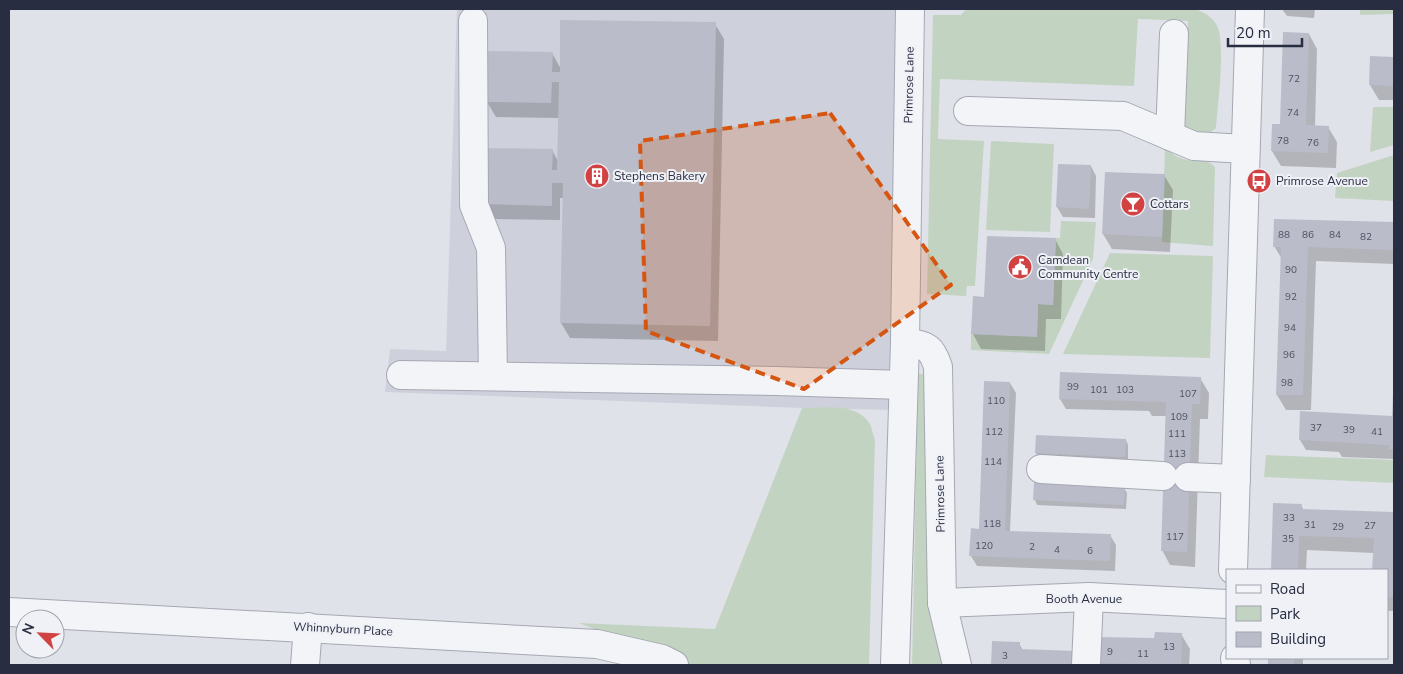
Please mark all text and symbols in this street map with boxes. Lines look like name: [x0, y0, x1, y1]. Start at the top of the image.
scale bar: [1228, 15, 1302, 47]
text: 20 m: [1236, 23, 1271, 43]
street label: Primrose Lane: [900, 46, 918, 124]
house number: 72: [1288, 72, 1300, 86]
house number: 74: [1287, 106, 1299, 120]
house number: 78: [1277, 134, 1289, 148]
house number: 76: [1307, 136, 1319, 150]
building icon: Stephens Bakery: [584, 163, 610, 189]
place label: Stephens Bakery: [614, 168, 706, 184]
bus stop icon: Primrose Avenue: [1246, 168, 1272, 194]
place label: Primrose Avenue: [1276, 173, 1368, 189]
bar icon: Cottars: [1120, 191, 1146, 217]
place label: Cottars: [1150, 196, 1189, 212]
house number: 88: [1278, 228, 1290, 242]
house number: 86: [1302, 228, 1314, 242]
house number: 84: [1329, 228, 1341, 242]
house number: 82: [1360, 230, 1372, 244]
place label: Camdean Community Centre: [1038, 252, 1138, 282]
public building icon: Camdean Community Centre: [1007, 254, 1033, 280]
house number: 90: [1285, 263, 1297, 277]
house number: 92: [1285, 290, 1297, 304]
house number: 94: [1284, 321, 1296, 335]
house number: 96: [1283, 348, 1295, 362]
house number: 98: [1281, 376, 1293, 390]
house number: 99: [1067, 380, 1079, 394]
house number: 101: [1090, 383, 1108, 397]
house number: 103: [1116, 383, 1134, 397]
house number: 107: [1179, 387, 1197, 401]
house number: 110: [987, 394, 1005, 408]
house number: 109: [1170, 410, 1188, 424]
house number: 37: [1310, 421, 1322, 435]
house number: 39: [1343, 423, 1355, 437]
house number: 112: [985, 425, 1003, 439]
house number: 41: [1371, 425, 1383, 439]
house number: 111: [1168, 427, 1186, 441]
house number: 113: [1168, 447, 1186, 461]
street label: Primrose Lane: [931, 455, 949, 533]
house number: 114: [984, 455, 1002, 469]
house number: 33: [1283, 511, 1295, 525]
house number: 118: [983, 517, 1001, 531]
house number: 31: [1304, 518, 1316, 532]
house number: 27: [1364, 519, 1376, 533]
house number: 29: [1332, 520, 1344, 534]
house number: 117: [1166, 530, 1184, 544]
house number: 35: [1282, 532, 1294, 546]
house number: 120: [975, 539, 993, 553]
house number: 2: [1029, 540, 1035, 554]
house number: 4: [1054, 543, 1060, 557]
house number: 6: [1087, 544, 1093, 558]
legend: [1226, 569, 1388, 659]
text: Road: [1270, 579, 1305, 599]
street label: Booth Avenue: [1046, 591, 1122, 607]
text: Park: [1270, 604, 1300, 624]
north arrow: [15, 609, 65, 659]
street label: Whinnyburn Place: [293, 618, 393, 640]
text: N: [18, 620, 39, 638]
text: Building: [1270, 629, 1326, 649]
house number: 13: [1163, 640, 1175, 654]
house number: 9: [1107, 645, 1113, 659]
house number: 11: [1137, 647, 1149, 661]
house number: 3: [1002, 649, 1008, 663]

